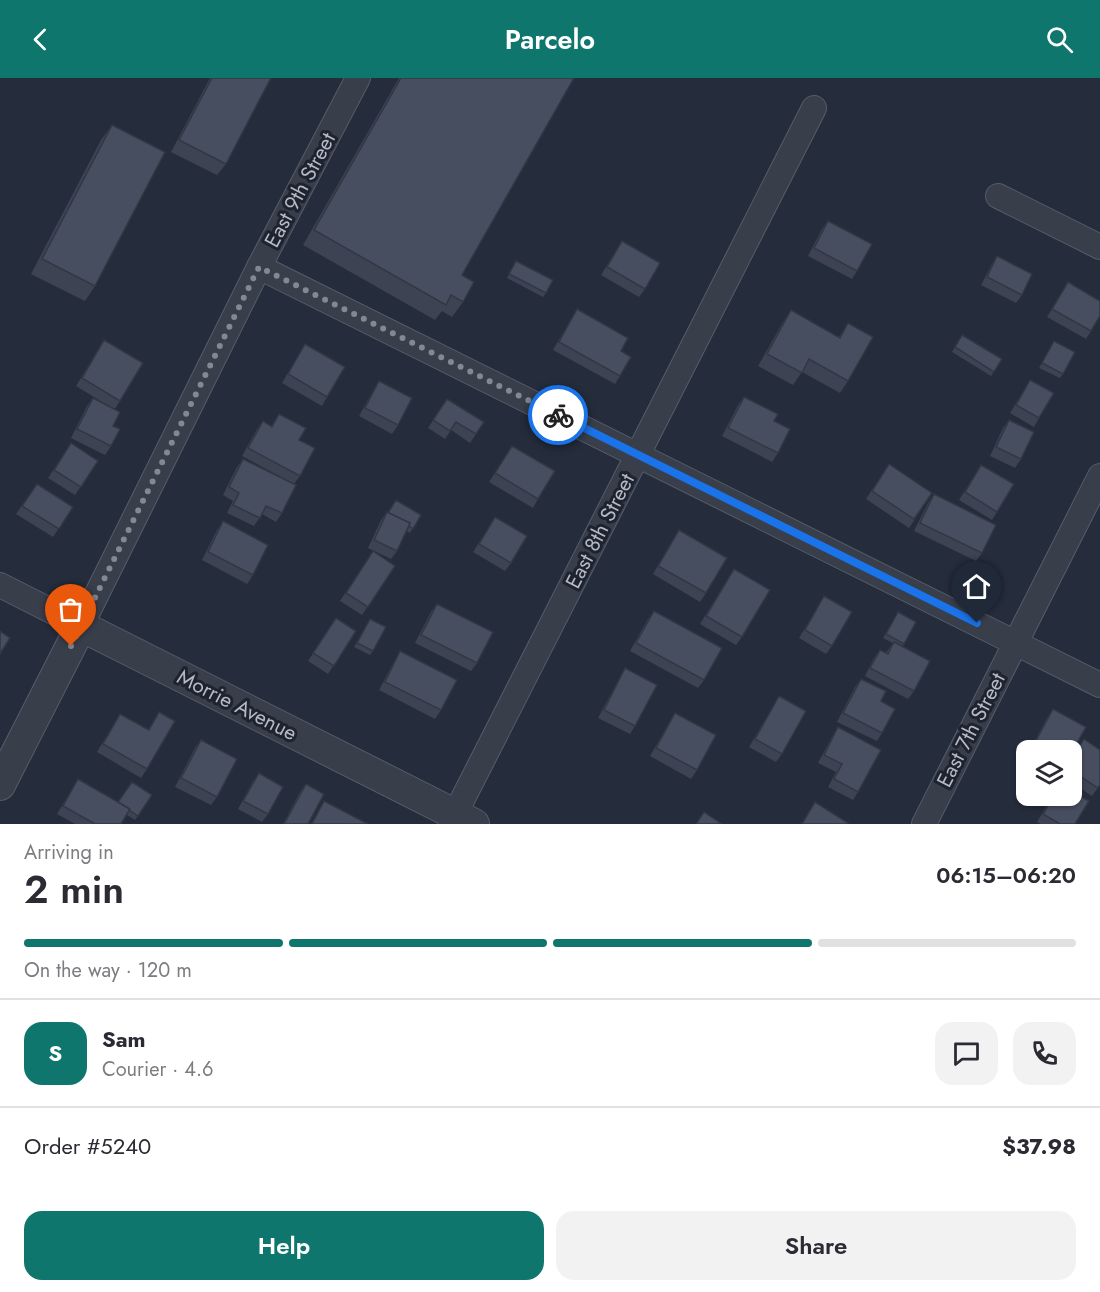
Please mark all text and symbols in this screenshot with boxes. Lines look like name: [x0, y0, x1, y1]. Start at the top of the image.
text: Parcelo: [505, 20, 595, 59]
icon: back: [24, 23, 57, 56]
icon: search: [1043, 23, 1076, 56]
street label: East 9th Street: [257, 127, 343, 253]
courier: [528, 385, 588, 445]
icon: bike: [542, 399, 575, 432]
street label: East 8th Street: [558, 468, 642, 594]
pin: [951, 561, 1002, 623]
icon: home: [960, 570, 993, 603]
pin: [45, 584, 96, 646]
icon: bag: [54, 593, 87, 626]
street label: Morrie Avenue: [172, 662, 302, 748]
street label: East 7th Street: [929, 668, 1013, 792]
map controls: [1016, 740, 1082, 806]
button: layers: [1016, 740, 1082, 806]
text: Arriving in: [24, 838, 114, 867]
text: 06:15–06:20: [936, 859, 1076, 891]
text: 2 min: [24, 861, 124, 918]
text: On the way · 120 m: [24, 956, 192, 985]
button: chat: [935, 1022, 998, 1085]
button: phone: [1013, 1022, 1076, 1085]
text: Sam: [102, 1023, 146, 1055]
text: S: [49, 1037, 62, 1069]
text: Courier · 4.6: [102, 1055, 214, 1084]
text: Order #5240: [24, 1130, 151, 1162]
text: $37.98: [1002, 1130, 1076, 1162]
button: Help: [24, 1211, 544, 1280]
button: Share: [556, 1211, 1076, 1280]

